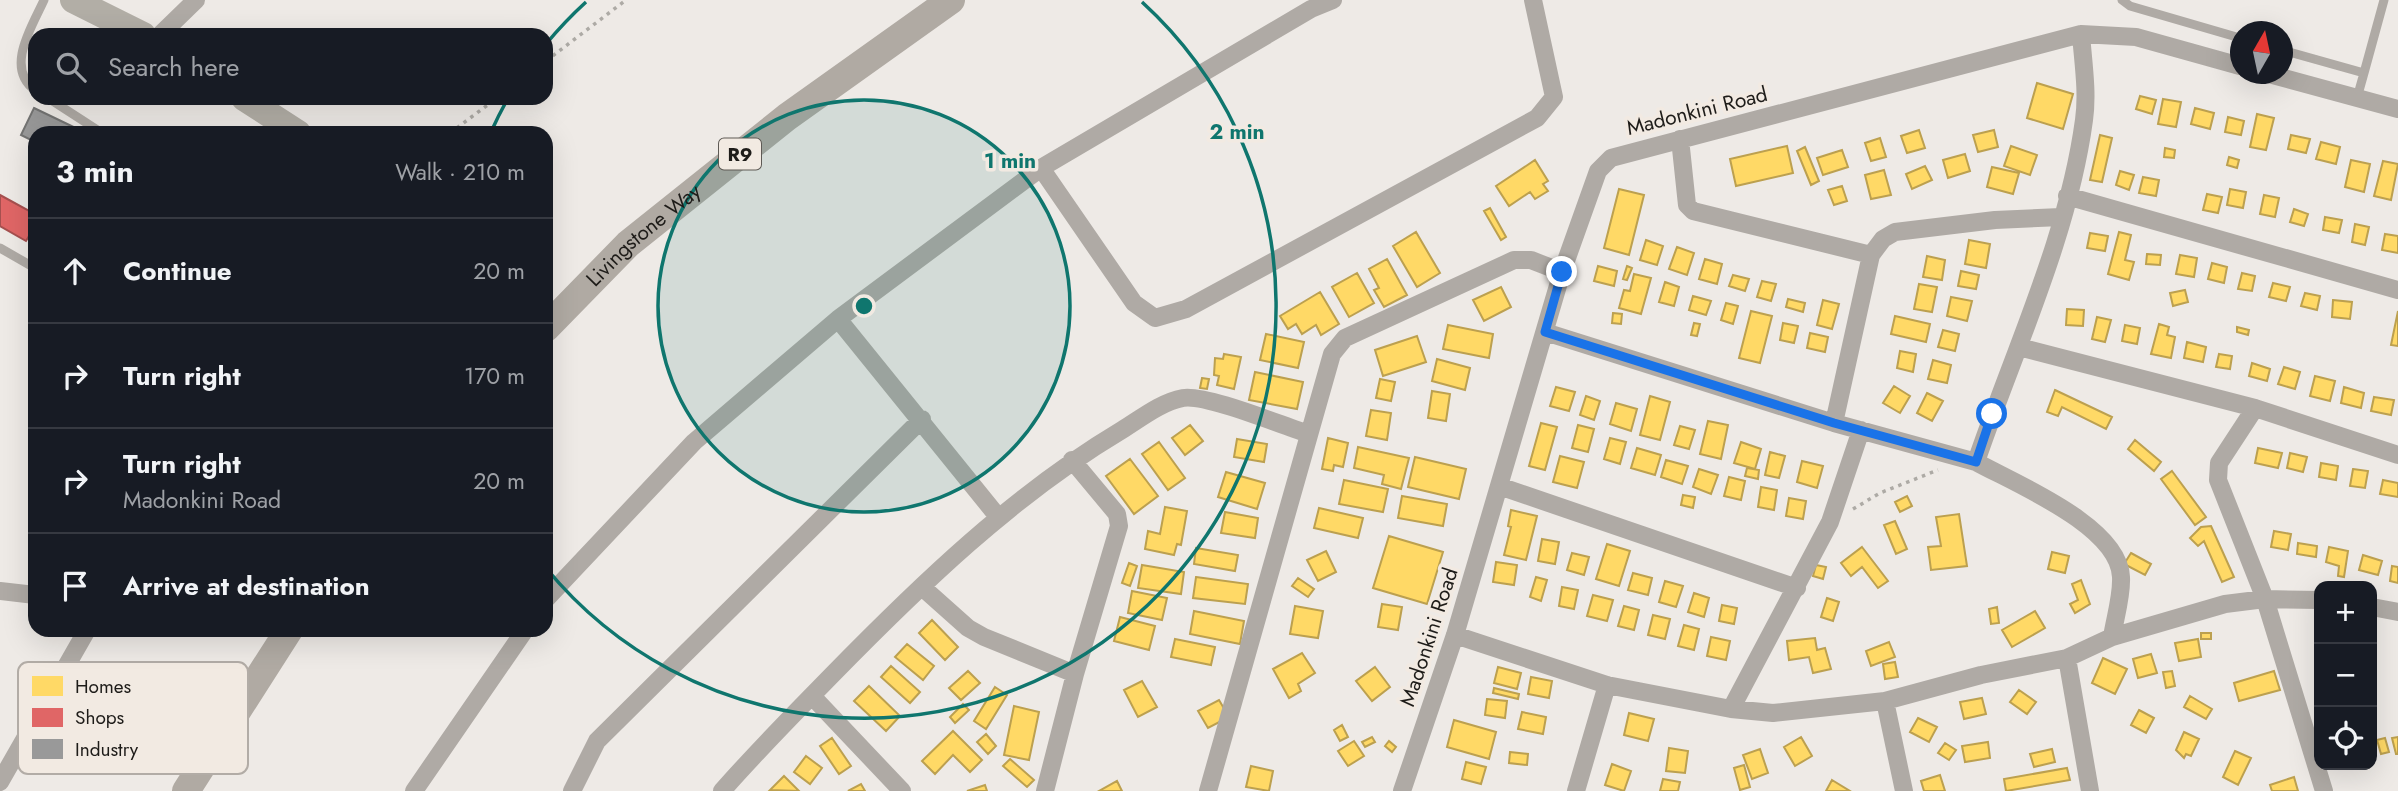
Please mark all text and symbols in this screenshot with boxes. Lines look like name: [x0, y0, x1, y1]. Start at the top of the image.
north arrow: [2230, 21, 2293, 84]
search box: [28, 28, 553, 105]
icon: search: [52, 48, 90, 86]
text: Search here: [108, 48, 240, 86]
street label: Madonkini Road: [1623, 79, 1771, 143]
text: 2 min: [1209, 117, 1265, 147]
road number: R9: [719, 138, 761, 170]
text: 1 min: [984, 146, 1036, 176]
text: 3 min: [56, 150, 134, 193]
text: Walk · 210 m: [395, 155, 525, 189]
street label: Livingstone Way: [579, 176, 708, 293]
icon: ahead: [56, 252, 94, 290]
text: Continue: [123, 252, 232, 290]
text: 20 m: [473, 254, 525, 288]
route end: [1546, 256, 1577, 287]
centre of rings: [852, 294, 876, 318]
icon: right: [56, 357, 94, 395]
text: Turn right: [123, 357, 241, 395]
text: 170 m: [464, 359, 525, 393]
route start: [1976, 398, 2007, 429]
text: Turn right: [123, 445, 241, 483]
icon: right: [56, 462, 94, 500]
text: 20 m: [473, 464, 525, 498]
text: Madonkini Road: [123, 483, 281, 517]
street label: Madonkini Road: [1392, 564, 1466, 710]
icon: arrive: [56, 567, 94, 605]
text: Arrive at destination: [123, 567, 370, 605]
map controls: [2314, 581, 2377, 770]
button: +: [2314, 581, 2377, 644]
button: −: [2314, 644, 2377, 707]
legend: [18, 662, 248, 774]
text: Homes: [75, 673, 132, 700]
text: Shops: [75, 704, 125, 731]
button: locate: [2314, 707, 2377, 770]
text: Industry: [75, 736, 139, 763]

